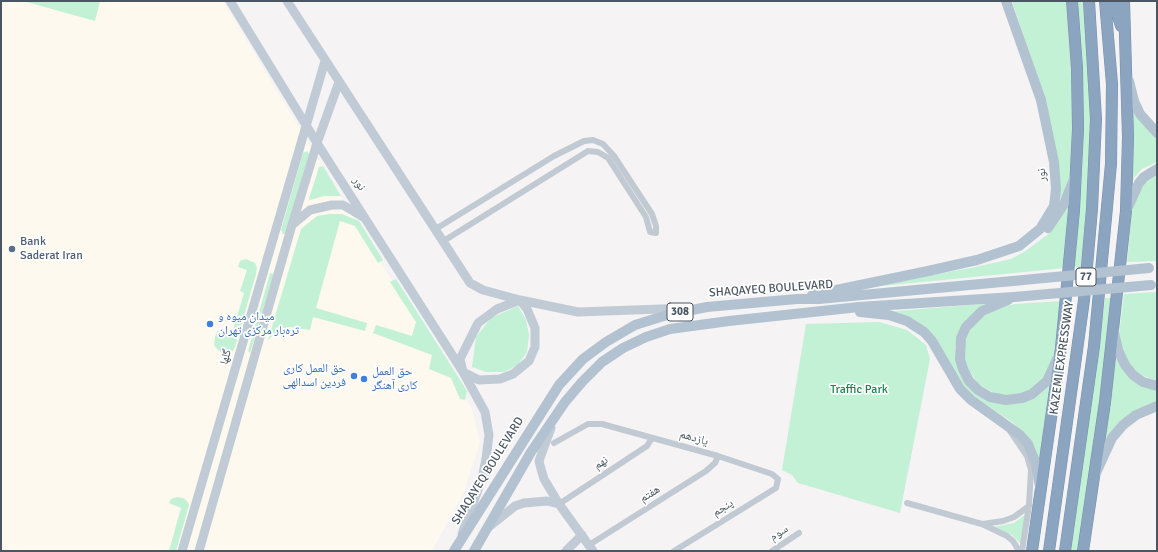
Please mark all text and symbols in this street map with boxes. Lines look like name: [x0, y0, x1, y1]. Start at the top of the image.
street label: نور: [1034, 168, 1050, 182]
street label: نور: [349, 174, 369, 194]
place label: Bank Saderat Iran: [20, 235, 83, 263]
marker: Bank Saderat Iran: [7, 244, 17, 254]
road number: 77: [1076, 268, 1096, 286]
street label: SHAQAYEQ BOULEVARD: [709, 277, 833, 301]
street label: KAZEMI EXPRESSWAY: [1047, 300, 1077, 416]
road number: 308: [667, 303, 693, 321]
place label: میدان میوه و تره‌بار مرکزی تهران: [218, 310, 299, 338]
marker: میدان میوه و تره‌بار مرکزی تهران: [205, 319, 215, 329]
street label: گلها: [217, 348, 235, 366]
place label: حق العمل کاری فردین اسدالهی: [283, 362, 346, 390]
place label: حق العمل کاری آهنگر: [372, 365, 418, 393]
marker: حق العمل کاری فردین اسدالهی: [349, 371, 359, 381]
marker: حق العمل کاری آهنگر: [359, 374, 369, 384]
park label: Traffic Park: [830, 383, 888, 397]
street label: SHAQAYEQ BOULEVARD: [449, 415, 527, 527]
street label: یازدهم: [678, 427, 710, 449]
street label: نهم: [591, 453, 611, 473]
street label: هفتم: [637, 482, 663, 506]
street label: پنجم: [710, 496, 736, 520]
street label: سوم: [767, 522, 791, 544]

